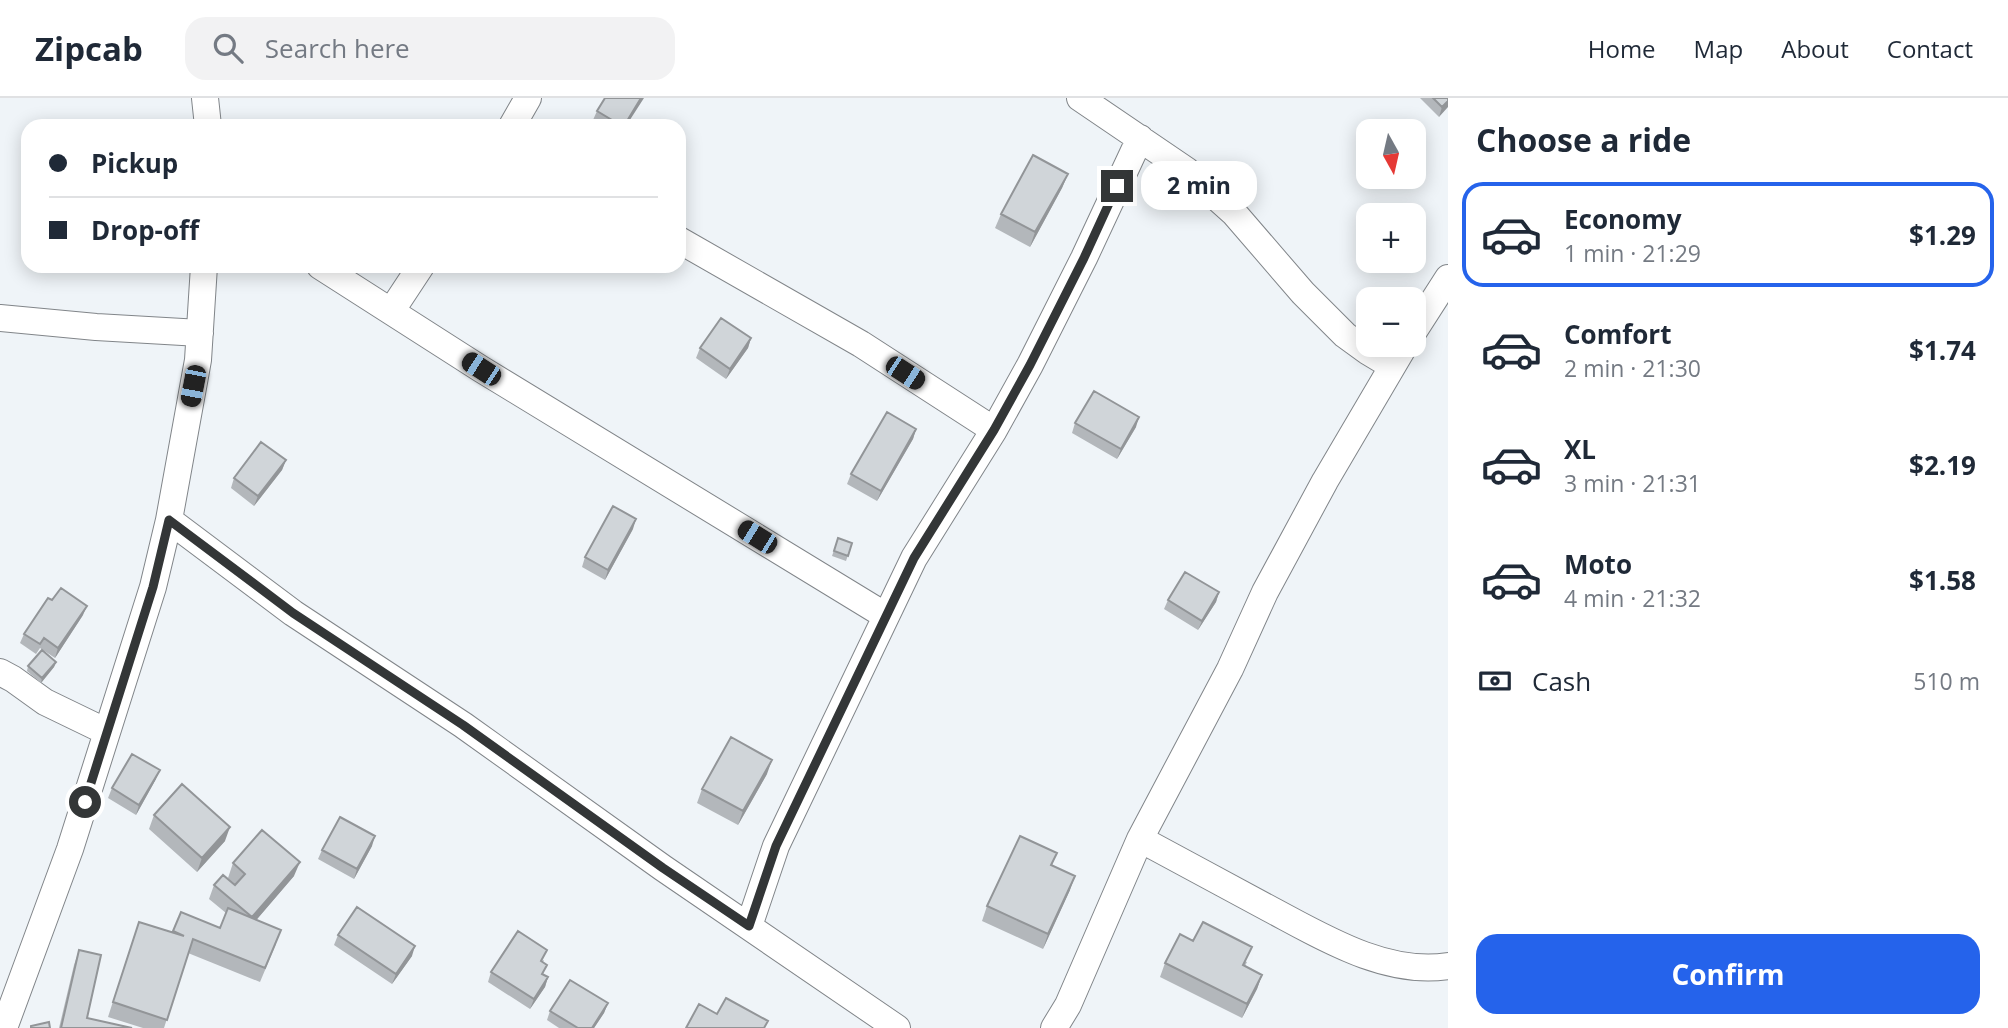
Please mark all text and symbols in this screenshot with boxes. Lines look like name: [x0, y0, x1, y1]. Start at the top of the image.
search box: [185, 17, 675, 80]
text: Zipcab: [35, 26, 143, 71]
icon: search: [209, 29, 247, 67]
text: Search here: [265, 30, 410, 66]
text: Home: [1588, 32, 1656, 65]
text: Map: [1694, 32, 1743, 65]
text: About: [1781, 32, 1849, 65]
text: Contact: [1887, 32, 1973, 65]
text: Choose a ride: [1476, 118, 1691, 161]
north arrow: [1356, 119, 1426, 189]
map controls: [1356, 119, 1426, 357]
text: Pickup: [91, 145, 178, 181]
callout: 2 min: [1142, 162, 1257, 210]
text: 2 min: [1167, 169, 1231, 201]
route end: [1101, 170, 1133, 202]
text: Economy: [1564, 201, 1682, 237]
button: +: [1356, 203, 1426, 273]
icon: car: [1480, 203, 1543, 266]
text: Drop-off: [91, 212, 199, 248]
text: $1.29: [1909, 217, 1976, 253]
text: 1 min · 21:29: [1564, 237, 1701, 269]
button: −: [1356, 287, 1426, 357]
text: Comfort: [1564, 316, 1671, 352]
icon: car: [1480, 318, 1543, 381]
text: $1.74: [1909, 332, 1976, 368]
car: [458, 349, 505, 389]
text: 2 min · 21:30: [1564, 352, 1701, 384]
car: [882, 353, 929, 393]
car: [179, 363, 208, 409]
text: XL: [1564, 431, 1596, 467]
icon: car: [1480, 433, 1543, 496]
text: $2.19: [1909, 447, 1976, 483]
text: 3 min · 21:31: [1564, 467, 1701, 499]
car: [734, 517, 781, 557]
text: Moto: [1564, 546, 1632, 582]
icon: car: [1480, 548, 1543, 611]
text: $1.58: [1909, 562, 1976, 598]
text: 4 min · 21:32: [1564, 582, 1701, 614]
icon: cash: [1476, 662, 1514, 700]
text: Cash: [1532, 663, 1591, 699]
text: 510 m: [1913, 665, 1980, 697]
route start: [69, 786, 101, 818]
button: Confirm: [1476, 934, 1980, 1014]

